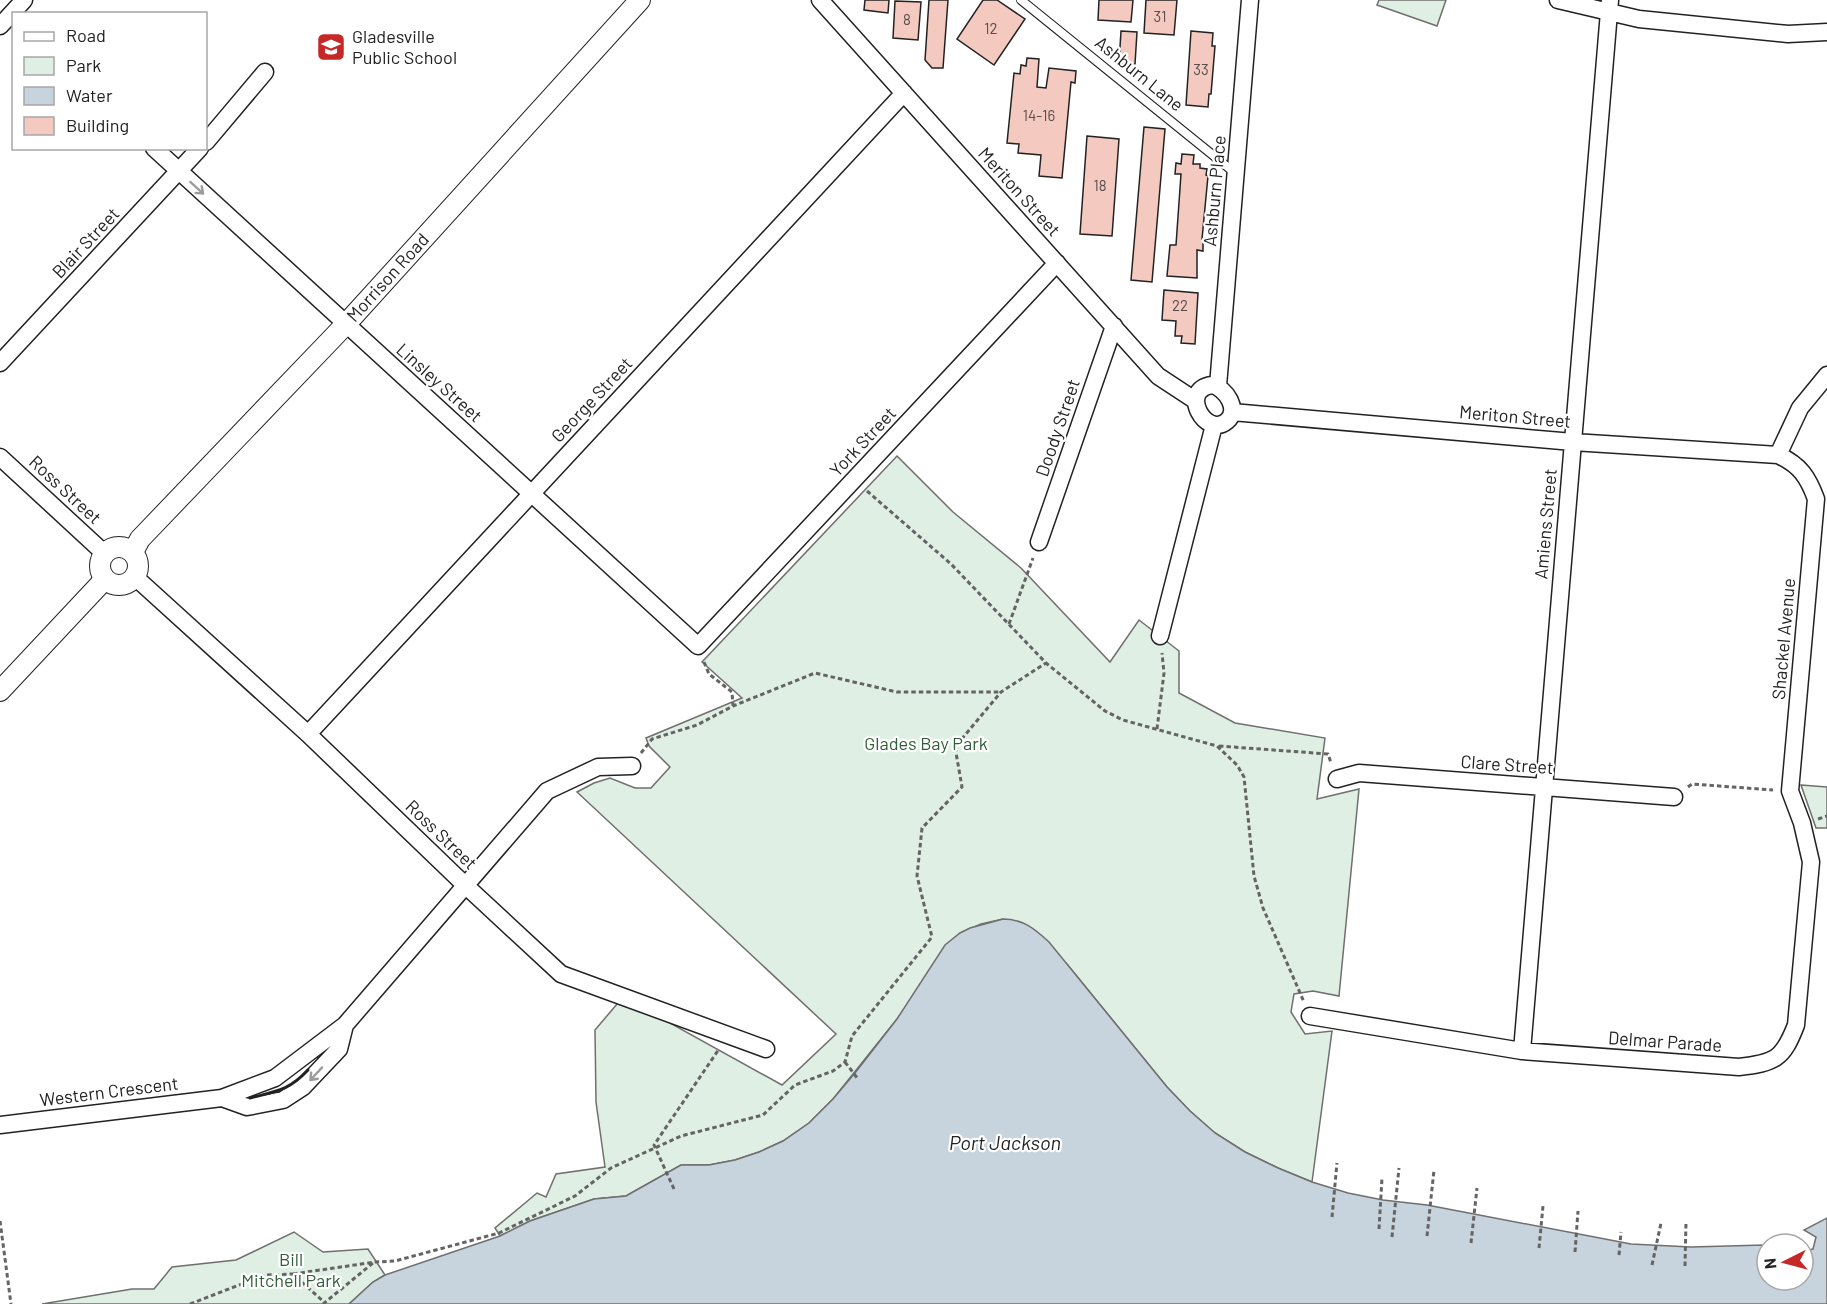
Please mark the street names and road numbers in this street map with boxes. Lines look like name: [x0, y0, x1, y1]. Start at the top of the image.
street label: Ashburn Lane: [1091, 31, 1188, 116]
street label: Ashburn Place: [1198, 134, 1230, 247]
street label: Meriton Street: [974, 142, 1065, 240]
street label: Blair Street: [47, 202, 123, 282]
street label: Morrison Road: [341, 228, 433, 326]
street label: Linsley Street: [392, 338, 487, 426]
street label: George Street: [546, 352, 636, 447]
street label: Doody Street: [1030, 376, 1084, 479]
street label: Meriton Street: [1458, 400, 1572, 432]
street label: York Street: [824, 402, 900, 481]
street label: Ross Street: [25, 450, 106, 528]
street label: Amiens Street: [1529, 468, 1561, 580]
street label: Shackel Avenue: [1767, 577, 1799, 701]
street label: Clare Street: [1460, 750, 1554, 778]
street label: Ross Street: [401, 795, 482, 874]
street label: Delmar Parade: [1607, 1026, 1723, 1056]
street label: Western Crescent: [38, 1072, 179, 1110]

